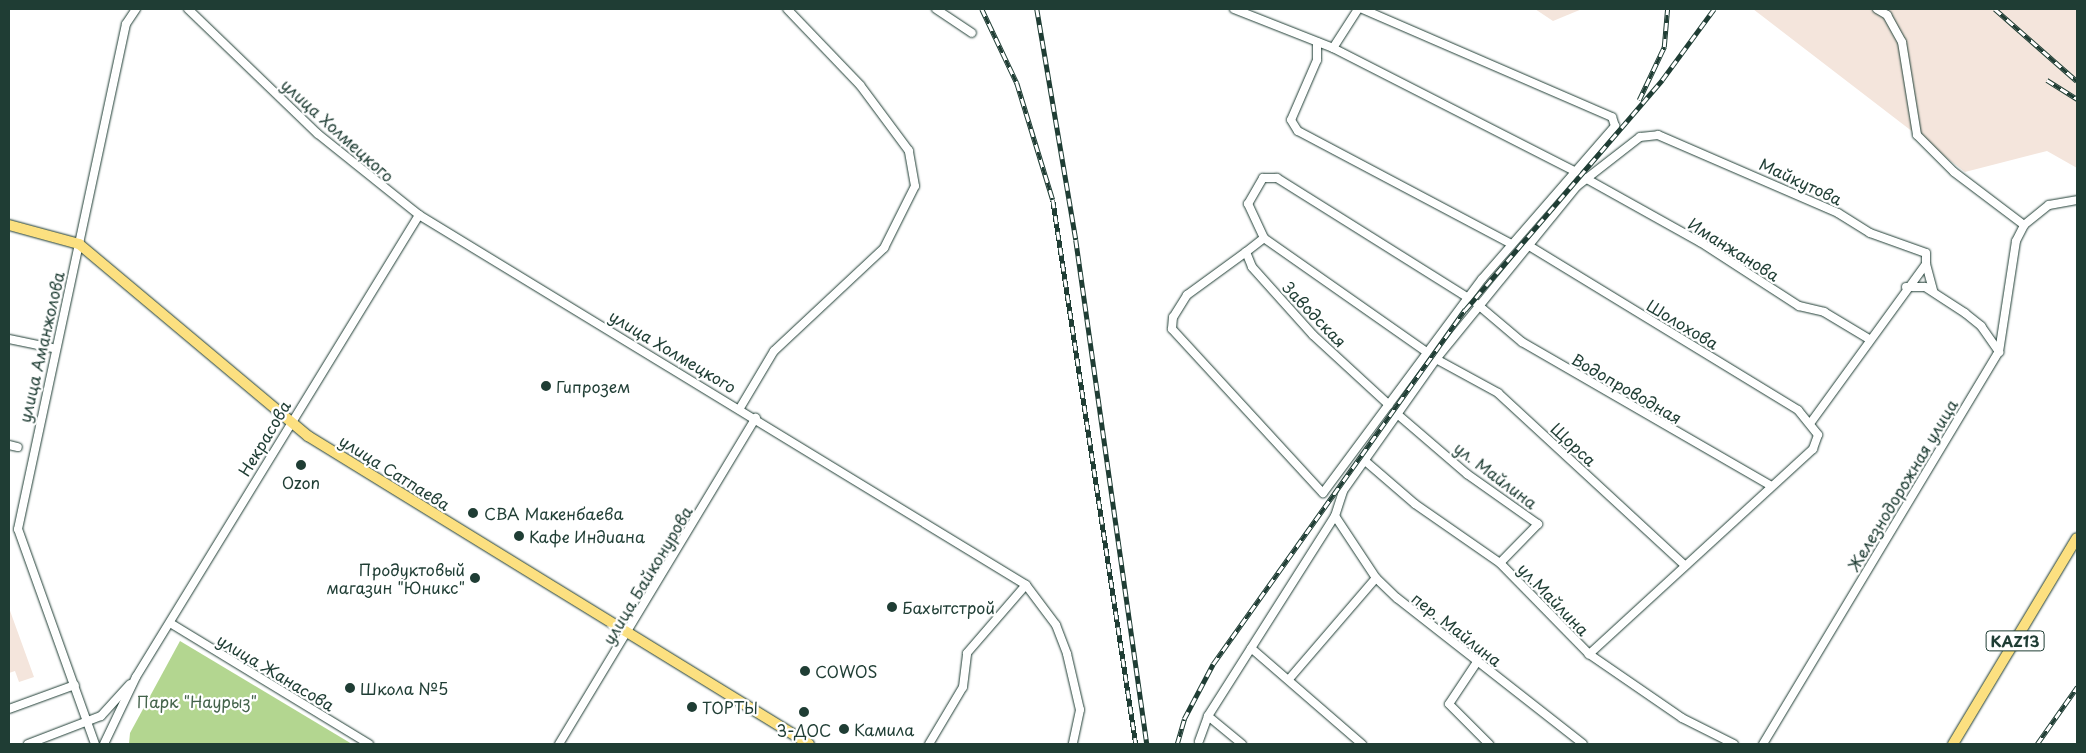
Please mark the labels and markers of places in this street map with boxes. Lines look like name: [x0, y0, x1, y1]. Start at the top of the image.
place label: Гипрозем: [556, 376, 630, 396]
marker: Гипрозем: [540, 380, 552, 392]
marker: Ozon: [295, 459, 307, 471]
place label: Ozon: [282, 472, 320, 492]
place label: СВА Макенбаева: [484, 503, 622, 523]
marker: СВА Макенбаева: [466, 506, 480, 520]
place label: Кафе Индиана: [529, 526, 646, 546]
marker: Кафе Индиана: [513, 530, 525, 542]
place label: Продуктовый магазин "Юникс": [326, 559, 465, 597]
marker: Продуктовый магазин "Юникс": [469, 572, 481, 584]
place label: Бахытстрой: [902, 597, 995, 617]
marker: Бахытстрой: [886, 601, 898, 613]
place label: COWOS: [815, 661, 877, 681]
marker: COWOS: [799, 665, 811, 677]
place label: Школа №5: [360, 678, 449, 698]
marker: Школа №5: [344, 682, 356, 694]
place label: ТОРТЫ: [702, 697, 758, 717]
marker: ТОРТЫ: [686, 701, 698, 713]
marker: 3-ДОС: [798, 706, 810, 718]
place label: Камила: [854, 719, 914, 739]
place label: 3-ДОС: [777, 720, 831, 740]
marker: Камила: [838, 723, 850, 735]

